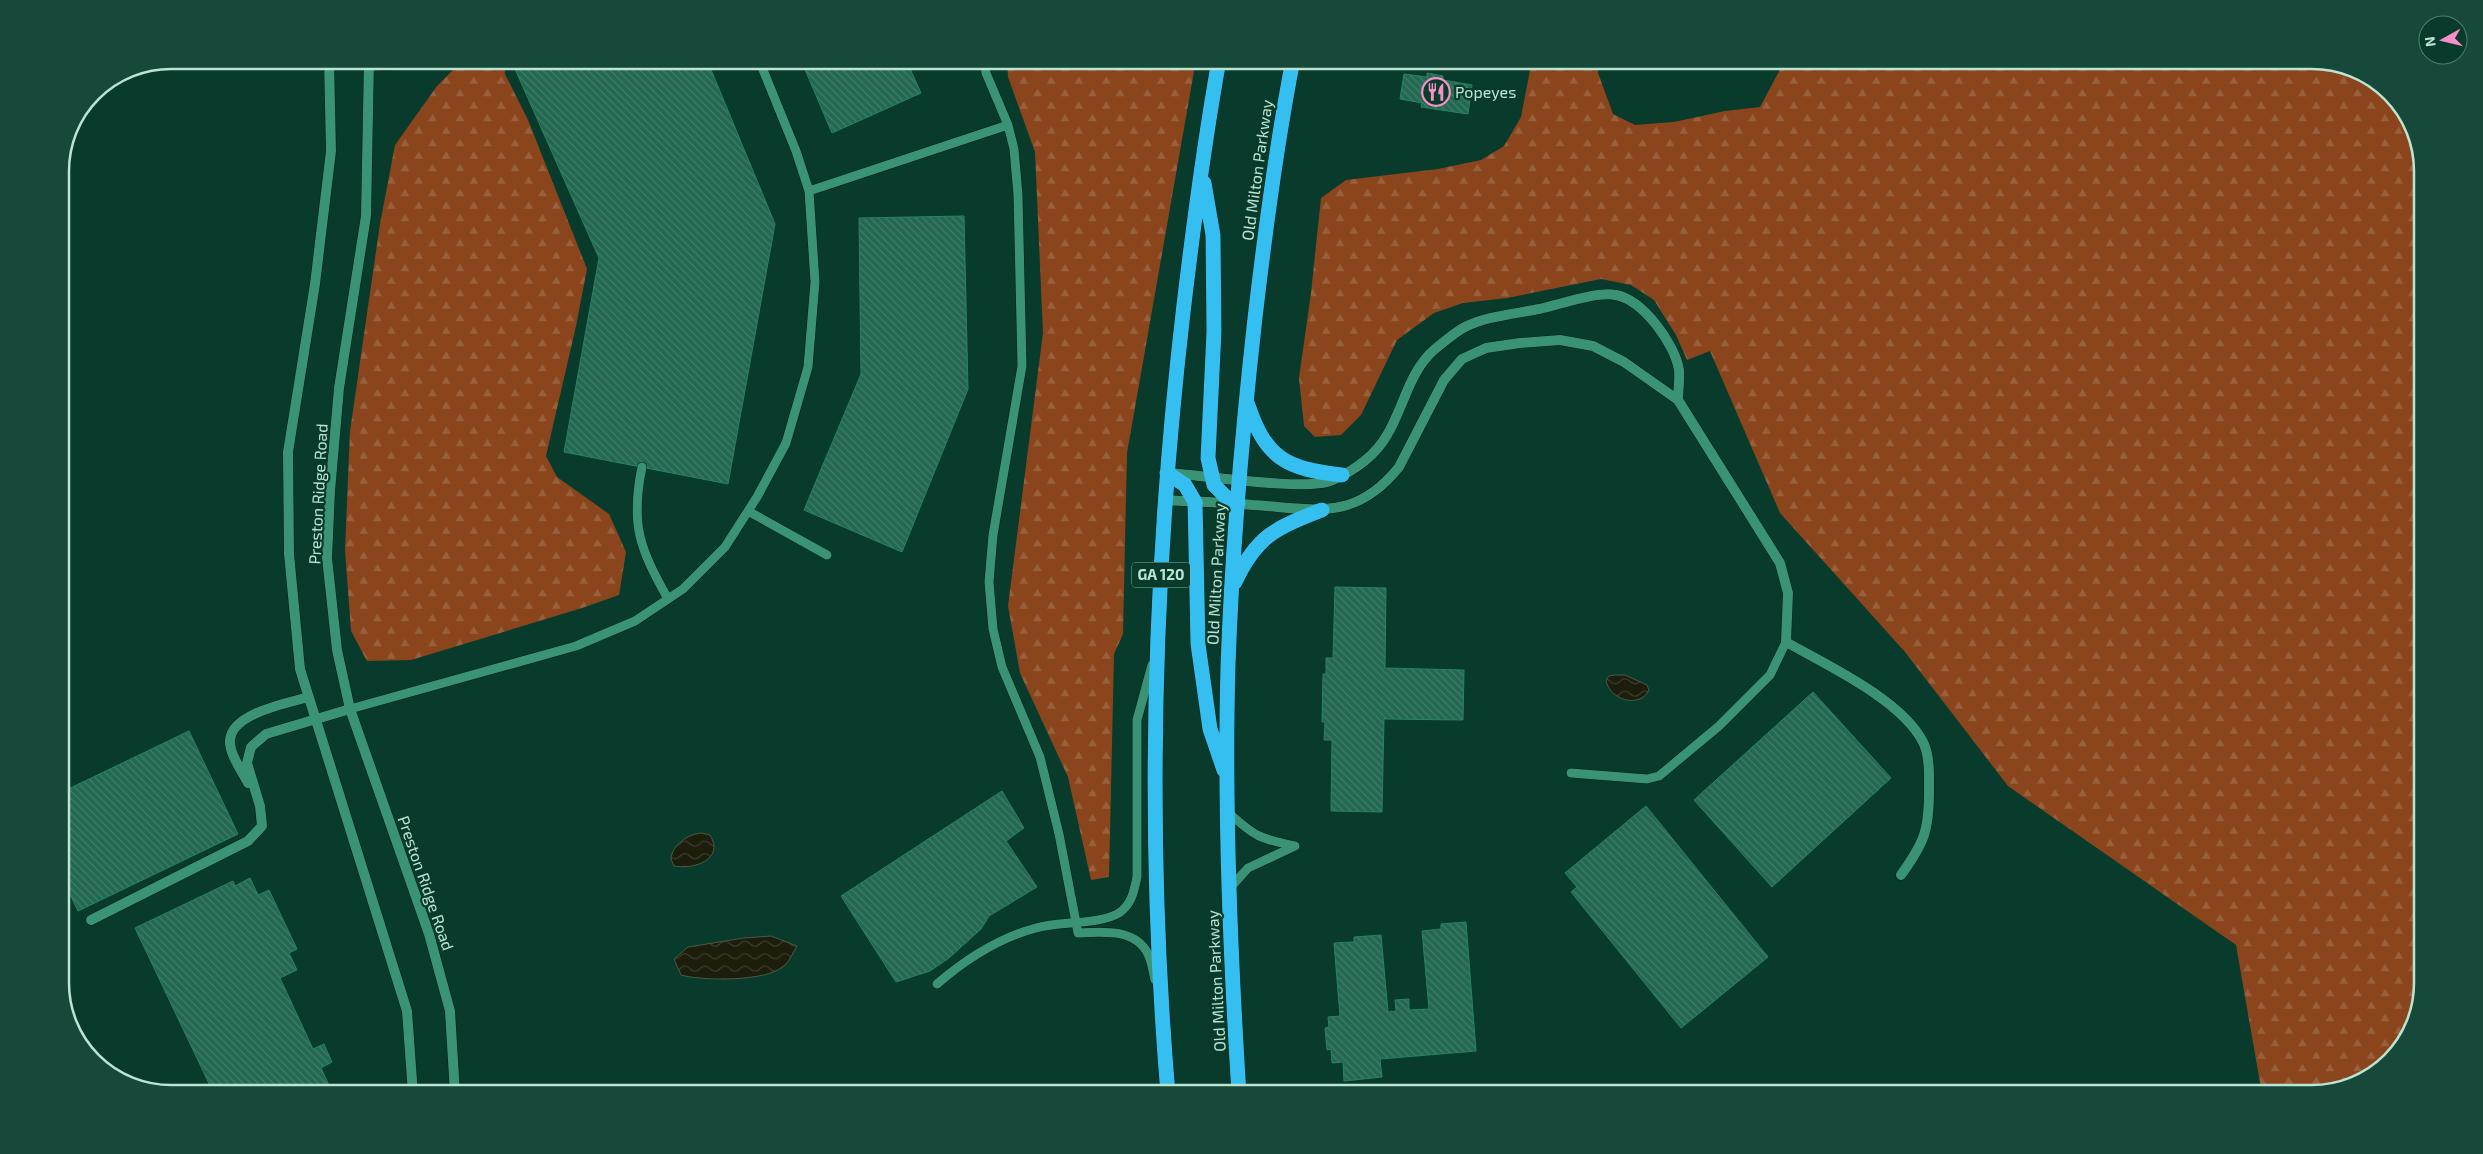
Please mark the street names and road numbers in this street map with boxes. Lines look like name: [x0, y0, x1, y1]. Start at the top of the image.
street label: Old Milton Parkway: [1237, 98, 1276, 242]
street label: Preston Ridge Road: [304, 423, 331, 565]
street label: Old Milton Parkway: [1202, 502, 1229, 645]
road number: GA 120: [1132, 562, 1190, 588]
street label: Preston Ridge Road: [394, 813, 458, 953]
street label: Old Milton Parkway: [1202, 909, 1229, 1052]

